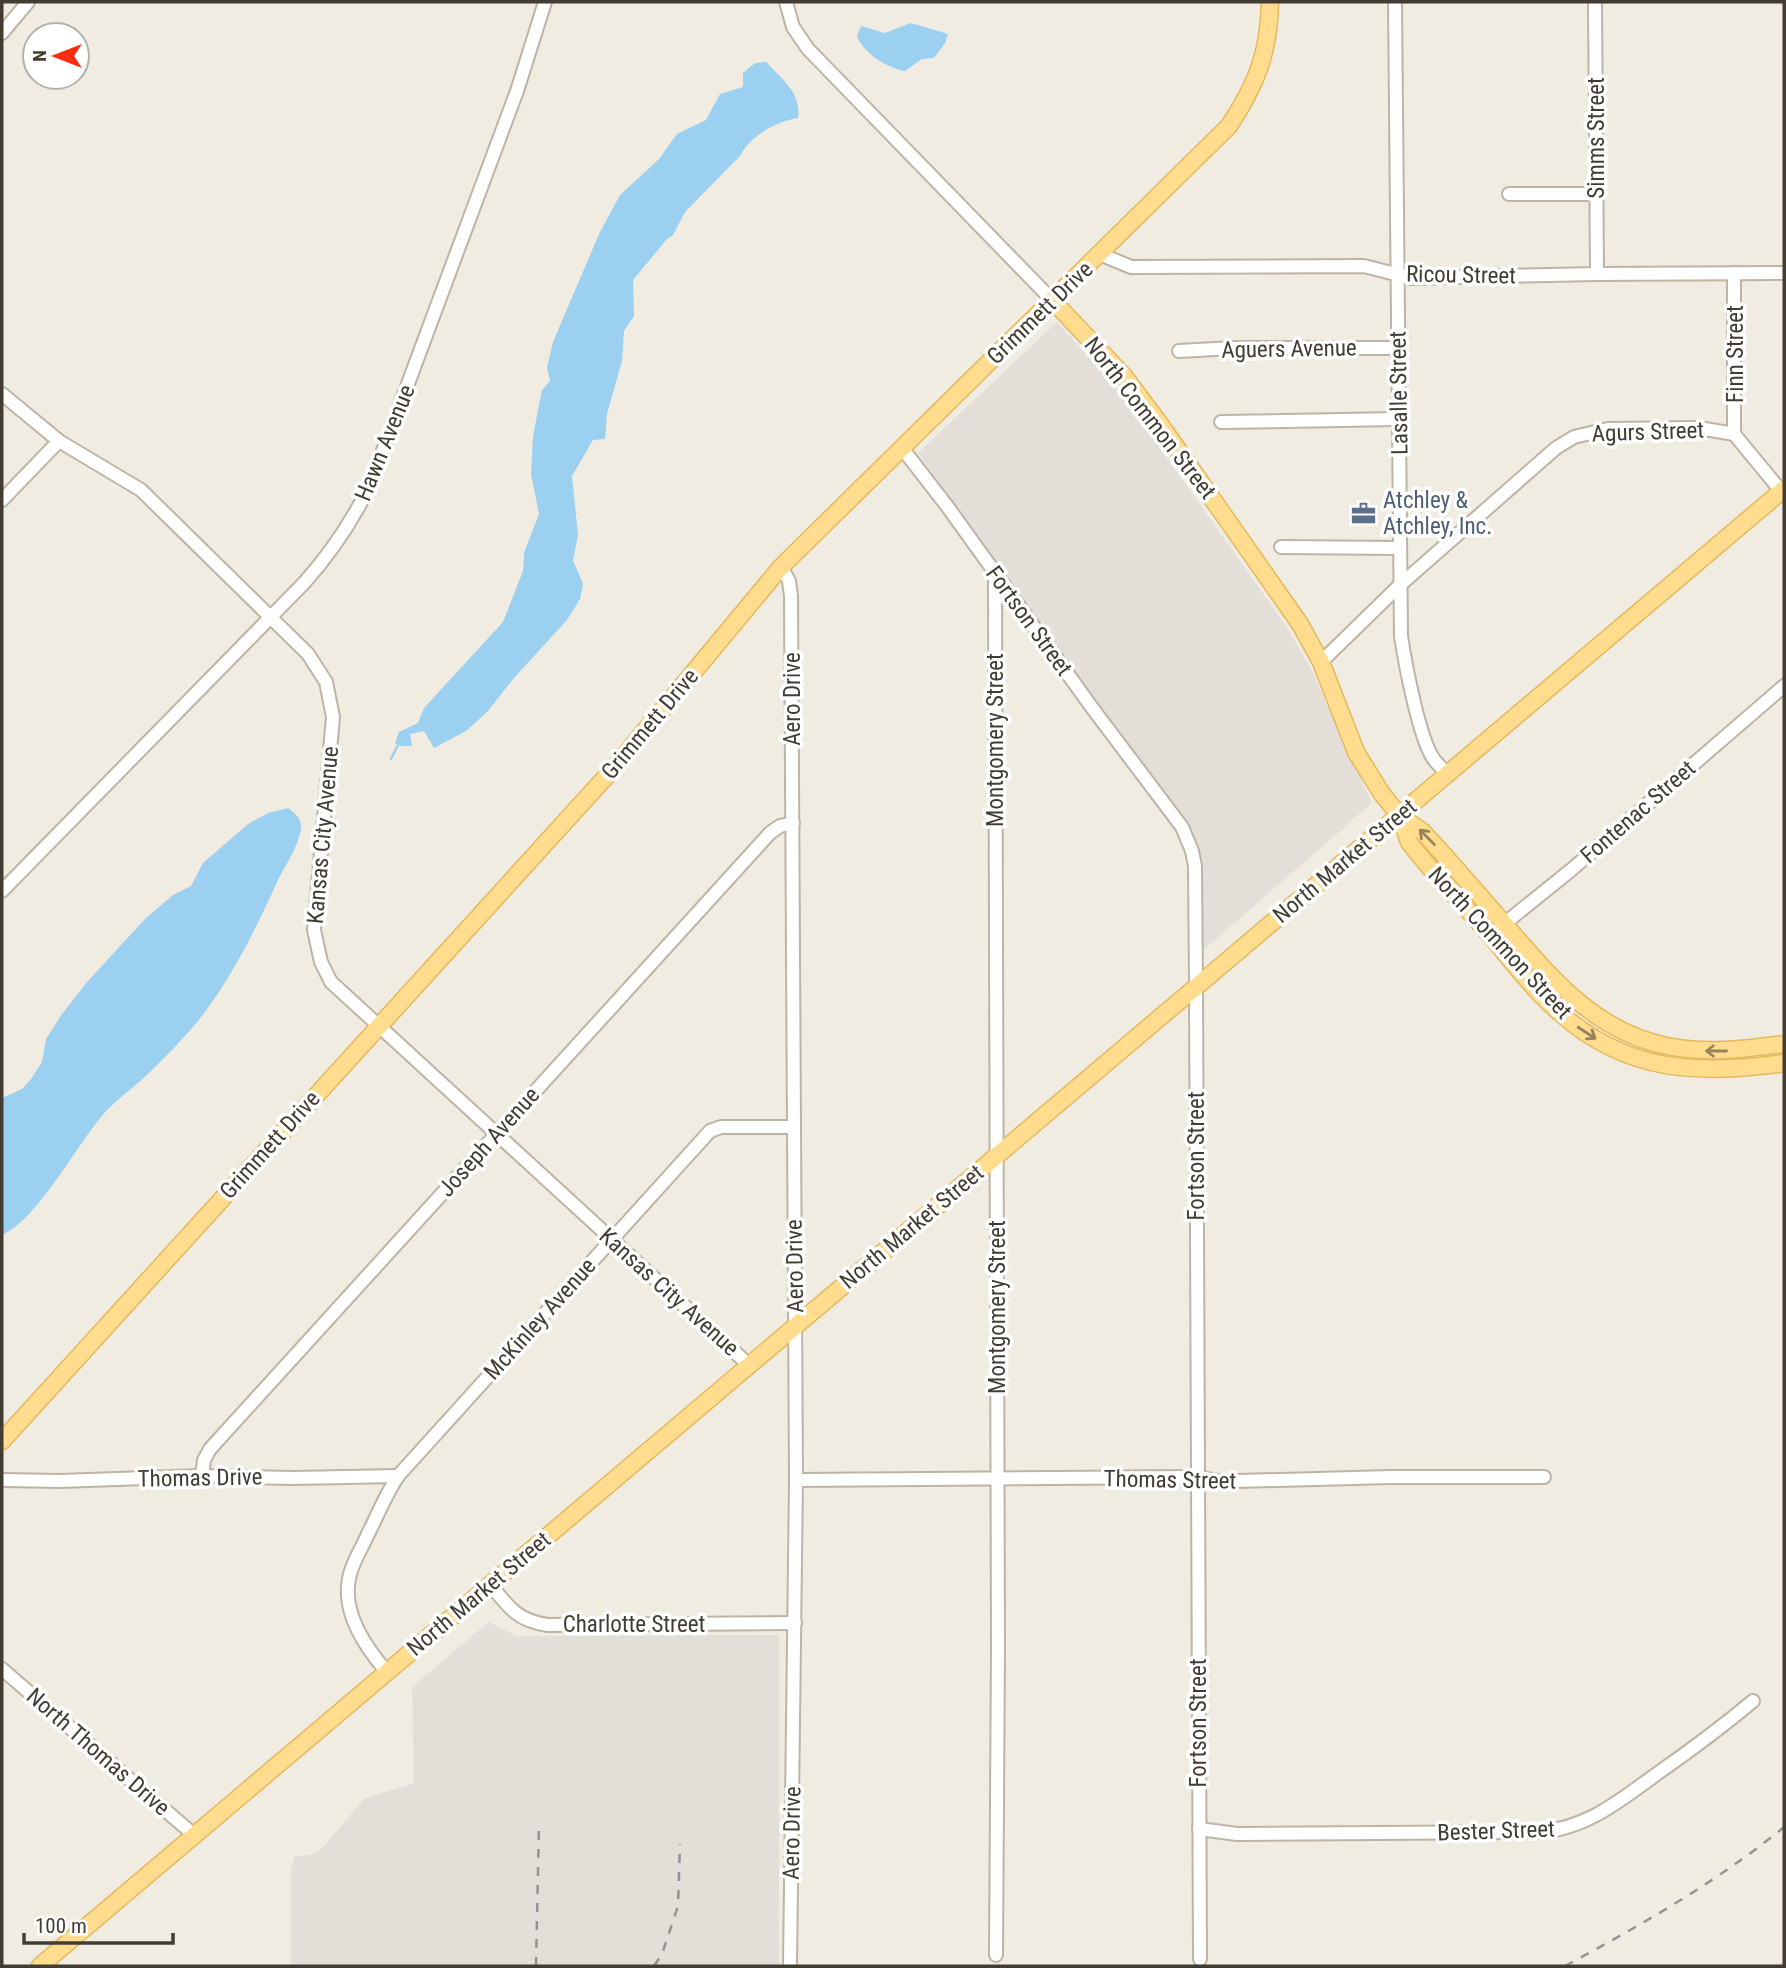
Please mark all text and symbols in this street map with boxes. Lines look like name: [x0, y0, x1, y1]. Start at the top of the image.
north arrow: [21, 21, 91, 91]
text: N: [28, 50, 51, 62]
street label: Simms Street: [1583, 77, 1610, 199]
street label: Grimmett Drive: [982, 256, 1098, 370]
street label: Ricou Street: [1406, 261, 1516, 289]
street label: Finn Street: [1722, 305, 1749, 403]
street label: Lasalle Street: [1384, 331, 1414, 455]
street label: North Common Street: [1079, 332, 1221, 504]
street label: Aguers Avenue: [1221, 334, 1357, 364]
street label: Hawn Avenue: [349, 381, 421, 505]
street label: Agurs Street: [1591, 417, 1705, 447]
place label: Atchley & Atchley, Inc.: [1383, 487, 1492, 540]
office icon: Atchley & Atchley, Inc.: [1349, 499, 1377, 527]
street label: Fortson Street: [980, 561, 1078, 681]
street label: Aero Drive: [779, 652, 806, 746]
street label: Montgomery Street: [982, 653, 1009, 827]
street label: Grimmett Drive: [596, 663, 704, 785]
street label: Kansas City Avenue: [302, 745, 344, 925]
street label: Fontenac Street: [1575, 755, 1701, 869]
street label: North Market Street: [1268, 793, 1422, 929]
one-way arrow: [1419, 828, 1436, 845]
street label: North Common Street: [1423, 862, 1577, 1024]
one-way arrow: [1576, 1026, 1596, 1040]
one-way arrow: [1705, 1044, 1728, 1058]
street label: Joseph Avenue: [433, 1082, 545, 1202]
street label: Grimmett Drive: [214, 1085, 326, 1205]
street label: Fortson Street: [1183, 1091, 1210, 1221]
street label: North Market Street: [835, 1159, 989, 1295]
street label: Aero Drive: [781, 1219, 809, 1313]
street label: Montgomery Street: [984, 1220, 1011, 1394]
street label: Kansas City Avenue: [594, 1222, 744, 1362]
street label: McKinley Avenue: [478, 1253, 602, 1385]
street label: Thomas Drive: [137, 1463, 263, 1493]
street label: Thomas Street: [1103, 1465, 1237, 1495]
street label: North Market Street: [402, 1526, 556, 1662]
street label: Charlotte Street: [563, 1611, 705, 1638]
street label: Fortson Street: [1185, 1658, 1212, 1788]
street label: North Thomas Drive: [21, 1683, 175, 1821]
street label: Aero Drive: [778, 1786, 806, 1880]
street label: Bester Street: [1437, 1815, 1555, 1847]
scale bar: [24, 1902, 173, 1946]
text: 100 m: [35, 1914, 87, 1938]

